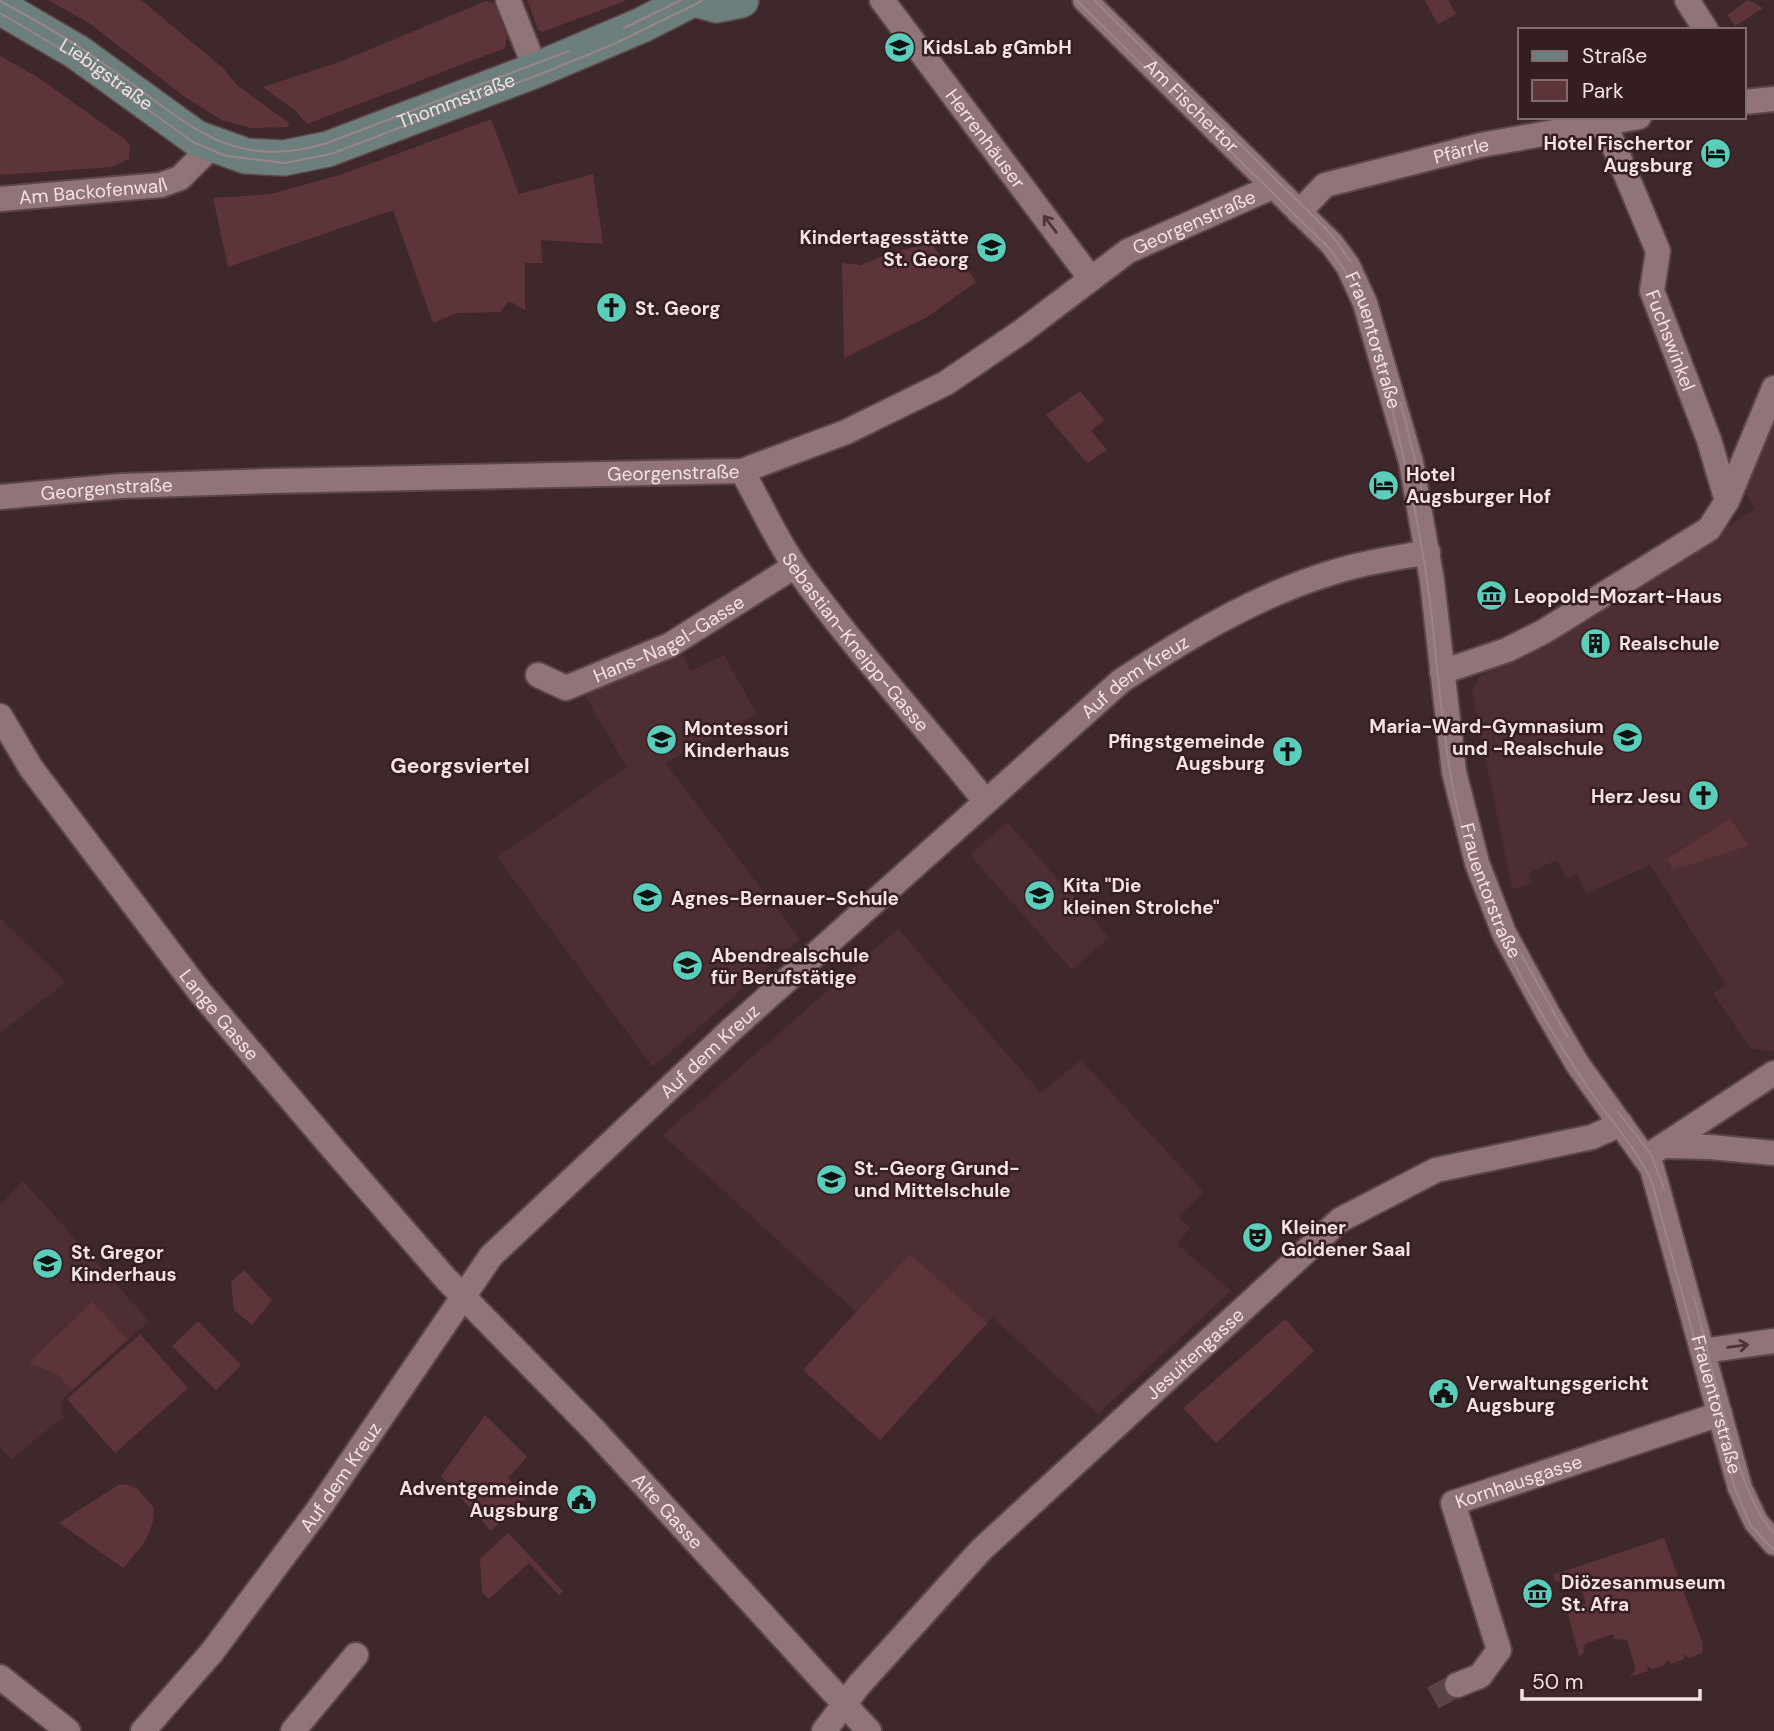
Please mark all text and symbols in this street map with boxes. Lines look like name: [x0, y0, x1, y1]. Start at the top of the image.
legend: [1518, 28, 1746, 119]
school or university icon: KidsLab gGmbH: [883, 30, 917, 64]
street label: Liebigstraße: [55, 32, 159, 116]
place label: KidsLab gGmbH: [923, 35, 1072, 60]
text: Straße: [1582, 42, 1647, 70]
street label: Am Fischertor: [1139, 53, 1245, 158]
street label: Thommstraße: [394, 67, 518, 134]
text: Park: [1582, 77, 1624, 105]
street label: Herrenhäuser: [940, 83, 1031, 193]
street label: Pfärrle: [1431, 131, 1491, 169]
place label: Hotel Fischertor Augsburg: [1544, 131, 1693, 178]
hotel icon: Hotel Fischertor Augsburg: [1699, 137, 1733, 171]
street label: Am Backofenwall: [18, 171, 171, 210]
street label: Georgenstraße: [1128, 183, 1259, 260]
one-way arrow: [1042, 216, 1057, 234]
place label: Kindertagesstätte St. Georg: [799, 225, 969, 272]
school or university icon: Kindertagesstätte St. Georg: [975, 231, 1009, 265]
street label: Frauentorstraße: [1340, 267, 1407, 411]
street label: Fuchswinkel: [1640, 286, 1701, 394]
church icon: St. Georg: [595, 291, 629, 325]
place label: St. Georg: [635, 296, 721, 321]
street label: Georgenstraße: [607, 459, 740, 486]
place label: Hotel Augsburger Hof: [1406, 462, 1551, 509]
hotel icon: Hotel Augsburger Hof: [1366, 468, 1400, 502]
street label: Georgenstraße: [40, 472, 173, 506]
street label: Sebastian-Kneipp-Gasse: [777, 547, 935, 737]
museum icon: Leopold-Mozart-Haus: [1474, 579, 1508, 613]
place label: Leopold-Mozart-Haus: [1514, 584, 1722, 609]
street label: Hans-Nagel-Gasse: [589, 589, 749, 688]
building icon: Realschule: [1579, 626, 1613, 660]
street label: Auf dem Kreuz: [1075, 629, 1193, 724]
place label: Realschule: [1619, 631, 1720, 656]
place label: Maria-Ward-Gymnasium und -Realschule: [1369, 714, 1604, 761]
place label: Montessori Kinderhaus: [684, 716, 790, 763]
school or university icon: Maria-Ward-Gymnasium und -Realschule: [1610, 720, 1644, 754]
school or university icon: Montessori Kinderhaus: [644, 722, 678, 756]
place label: Pfingstgemeinde Augsburg: [1108, 729, 1265, 776]
church icon: Pfingstgemeinde Augsburg: [1271, 735, 1305, 769]
district label: Georgsviertel: [390, 752, 530, 780]
church icon: Herz Jesu: [1687, 779, 1721, 813]
place label: Herz Jesu: [1591, 784, 1681, 809]
street label: Frauentorstraße: [1455, 820, 1528, 962]
place label: Kita "Die kleinen Strolche": [1063, 873, 1220, 920]
school or university icon: Kita "Die kleinen Strolche": [1023, 879, 1057, 913]
school or university icon: Agnes-Bernauer-Schule: [631, 881, 665, 915]
place label: Agnes-Bernauer-Schule: [671, 886, 899, 911]
place label: Abendrealschule für Berufstätige: [711, 943, 869, 990]
school or university icon: Abendrealschule für Berufstätige: [671, 949, 705, 983]
street label: Lange Gasse: [174, 964, 265, 1066]
street label: Auf dem Kreuz: [654, 998, 765, 1103]
place label: St.-Georg Grund- und Mittelschule: [854, 1156, 1020, 1203]
school or university icon: St.-Georg Grund- und Mittelschule: [814, 1162, 848, 1196]
place label: Kleiner Goldener Saal: [1281, 1215, 1411, 1262]
theatre icon: Kleiner Goldener Saal: [1241, 1221, 1275, 1255]
place label: St. Gregor Kinderhaus: [71, 1240, 177, 1287]
school or university icon: St. Gregor Kinderhaus: [31, 1246, 65, 1280]
street label: Jesuitengasse: [1140, 1302, 1249, 1405]
street label: Frauentorstraße: [1686, 1332, 1748, 1477]
one-way arrow: [1727, 1339, 1749, 1352]
place label: Verwaltungsgericht Augsburg: [1466, 1371, 1649, 1418]
public building icon: Verwaltungsgericht Augsburg: [1426, 1377, 1460, 1411]
street label: Auf dem Kreuz: [294, 1417, 387, 1537]
street label: Kornhausgasse: [1452, 1448, 1585, 1514]
street label: Alte Gasse: [627, 1467, 709, 1554]
place label: Adventgemeinde Augsburg: [399, 1476, 559, 1523]
public building icon: Adventgemeinde Augsburg: [565, 1482, 599, 1516]
place label: Diözesanmuseum St. Afra: [1561, 1570, 1726, 1617]
museum icon: Diözesanmuseum St. Afra: [1521, 1576, 1555, 1610]
scale bar: [1522, 1658, 1700, 1702]
text: 50 m: [1532, 1668, 1583, 1696]

